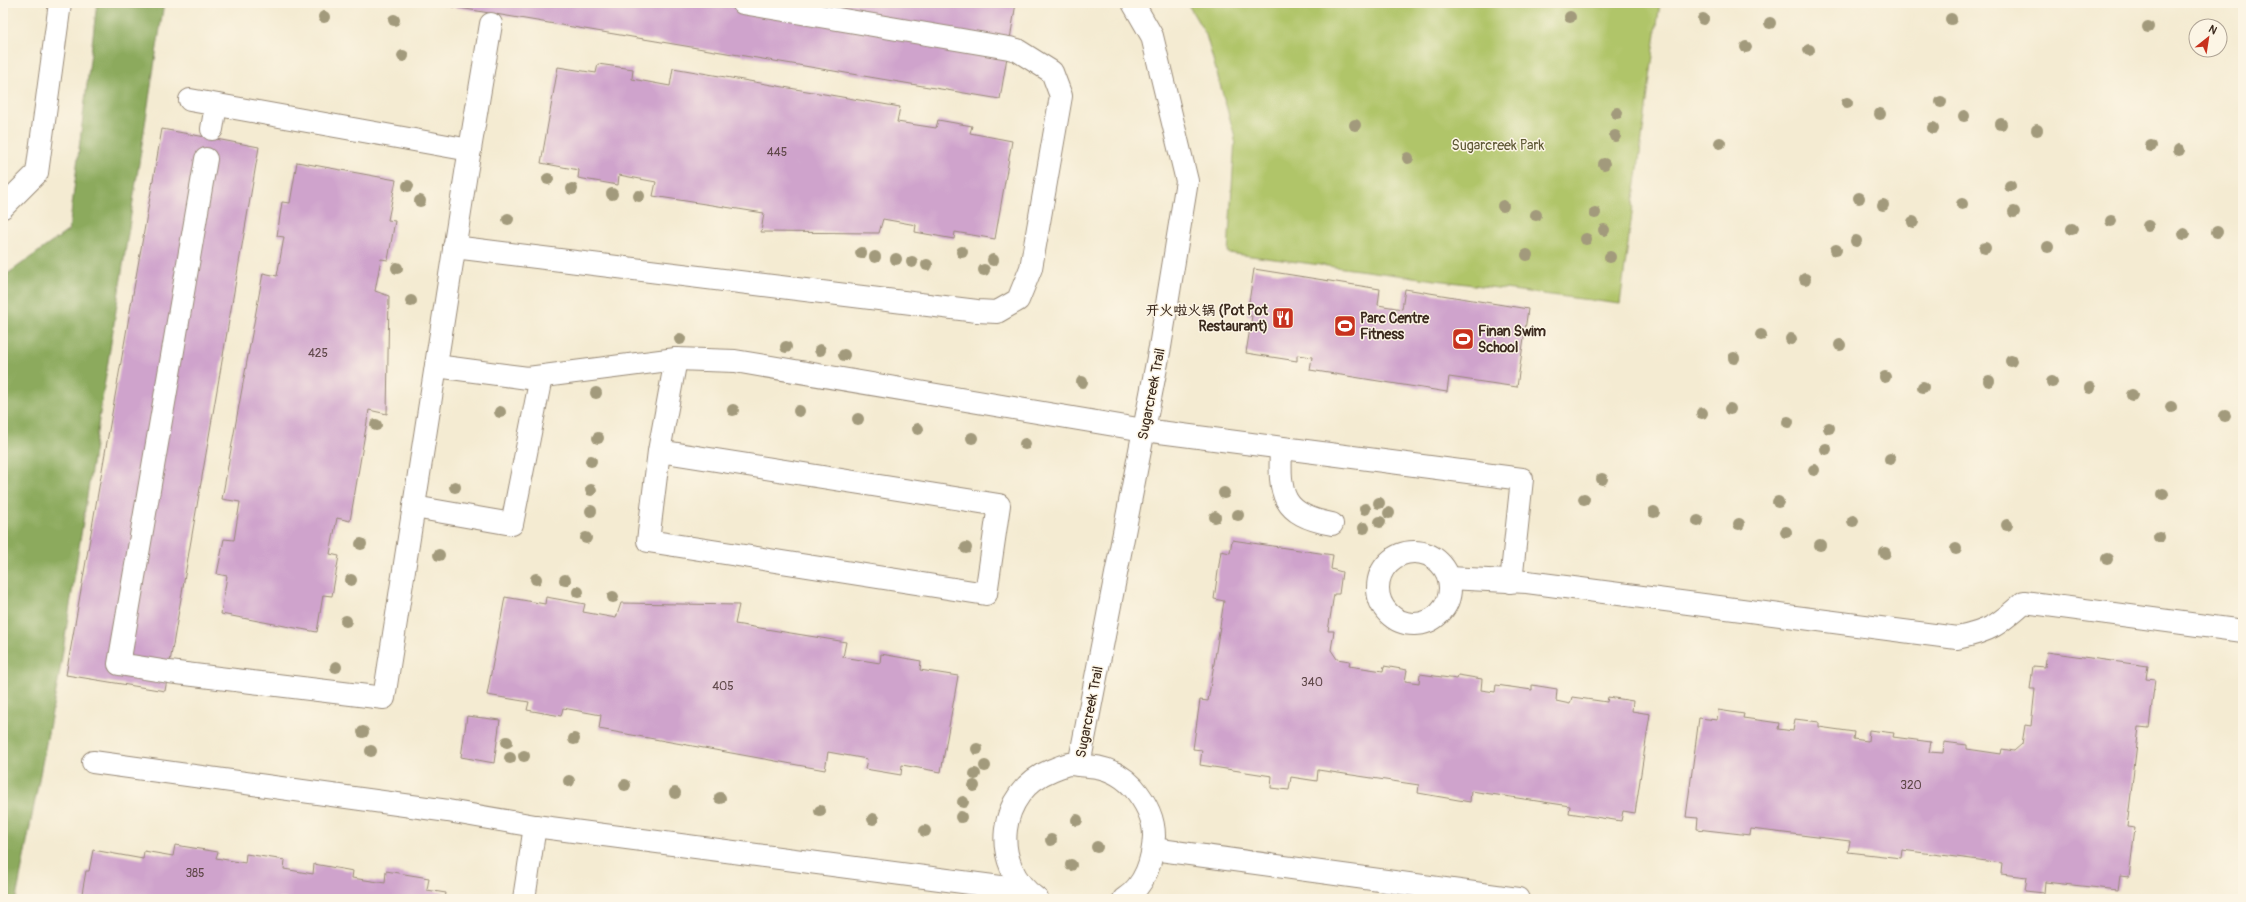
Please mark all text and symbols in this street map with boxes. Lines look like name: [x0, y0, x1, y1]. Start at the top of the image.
north arrow: [2188, 18, 2228, 58]
text: N: [2206, 22, 2220, 38]
park label: Sugarcreek Park: [1452, 137, 1545, 154]
house number: 445: [767, 145, 787, 160]
place label: 开火啦火锅 (Pot Pot Restaurant): [1145, 302, 1268, 335]
restaurant icon: 开火啦火锅 (Pot Pot Restaurant): [1270, 305, 1296, 331]
place label: Parc Centre Fitness: [1360, 310, 1430, 343]
sports icon: Parc Centre Fitness: [1332, 313, 1358, 339]
place label: Finan Swim School: [1478, 323, 1547, 356]
sports icon: Finan Swim School: [1450, 326, 1476, 352]
house number: 425: [308, 346, 328, 361]
street label: Sugarcreek Trail: [1134, 347, 1169, 441]
street label: Sugarcreek Trail: [1072, 665, 1107, 759]
house number: 340: [1301, 675, 1323, 690]
house number: 405: [712, 679, 734, 694]
house number: 320: [1900, 778, 1922, 793]
house number: 385: [185, 866, 205, 881]

